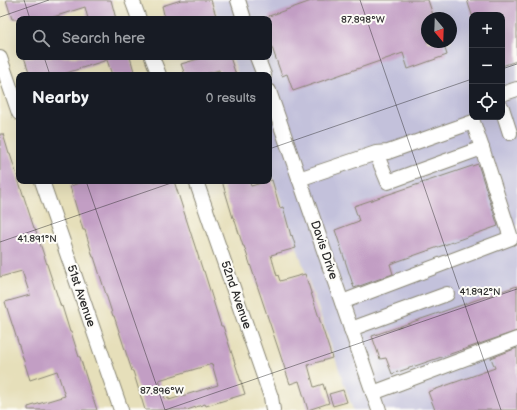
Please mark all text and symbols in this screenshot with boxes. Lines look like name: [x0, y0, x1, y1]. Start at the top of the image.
north arrow: [421, 12, 457, 48]
map controls: [469, 12, 505, 120]
button: +: [469, 12, 505, 48]
text: 87.898°W: [341, 14, 385, 26]
search box: [16, 16, 272, 60]
icon: search: [30, 27, 52, 49]
text: Search here: [62, 29, 145, 48]
button: −: [469, 48, 505, 84]
button: locate: [469, 84, 505, 120]
text: Nearby: [32, 88, 89, 108]
text: 0 results: [206, 90, 256, 106]
street label: Davis Drive: [307, 219, 341, 281]
text: 41.891°N: [17, 233, 57, 245]
street label: 52nd Avenue: [217, 259, 255, 331]
street label: 51st Avenue: [63, 263, 99, 329]
text: 41.892°N: [459, 286, 501, 298]
text: 87.896°W: [140, 385, 184, 397]

